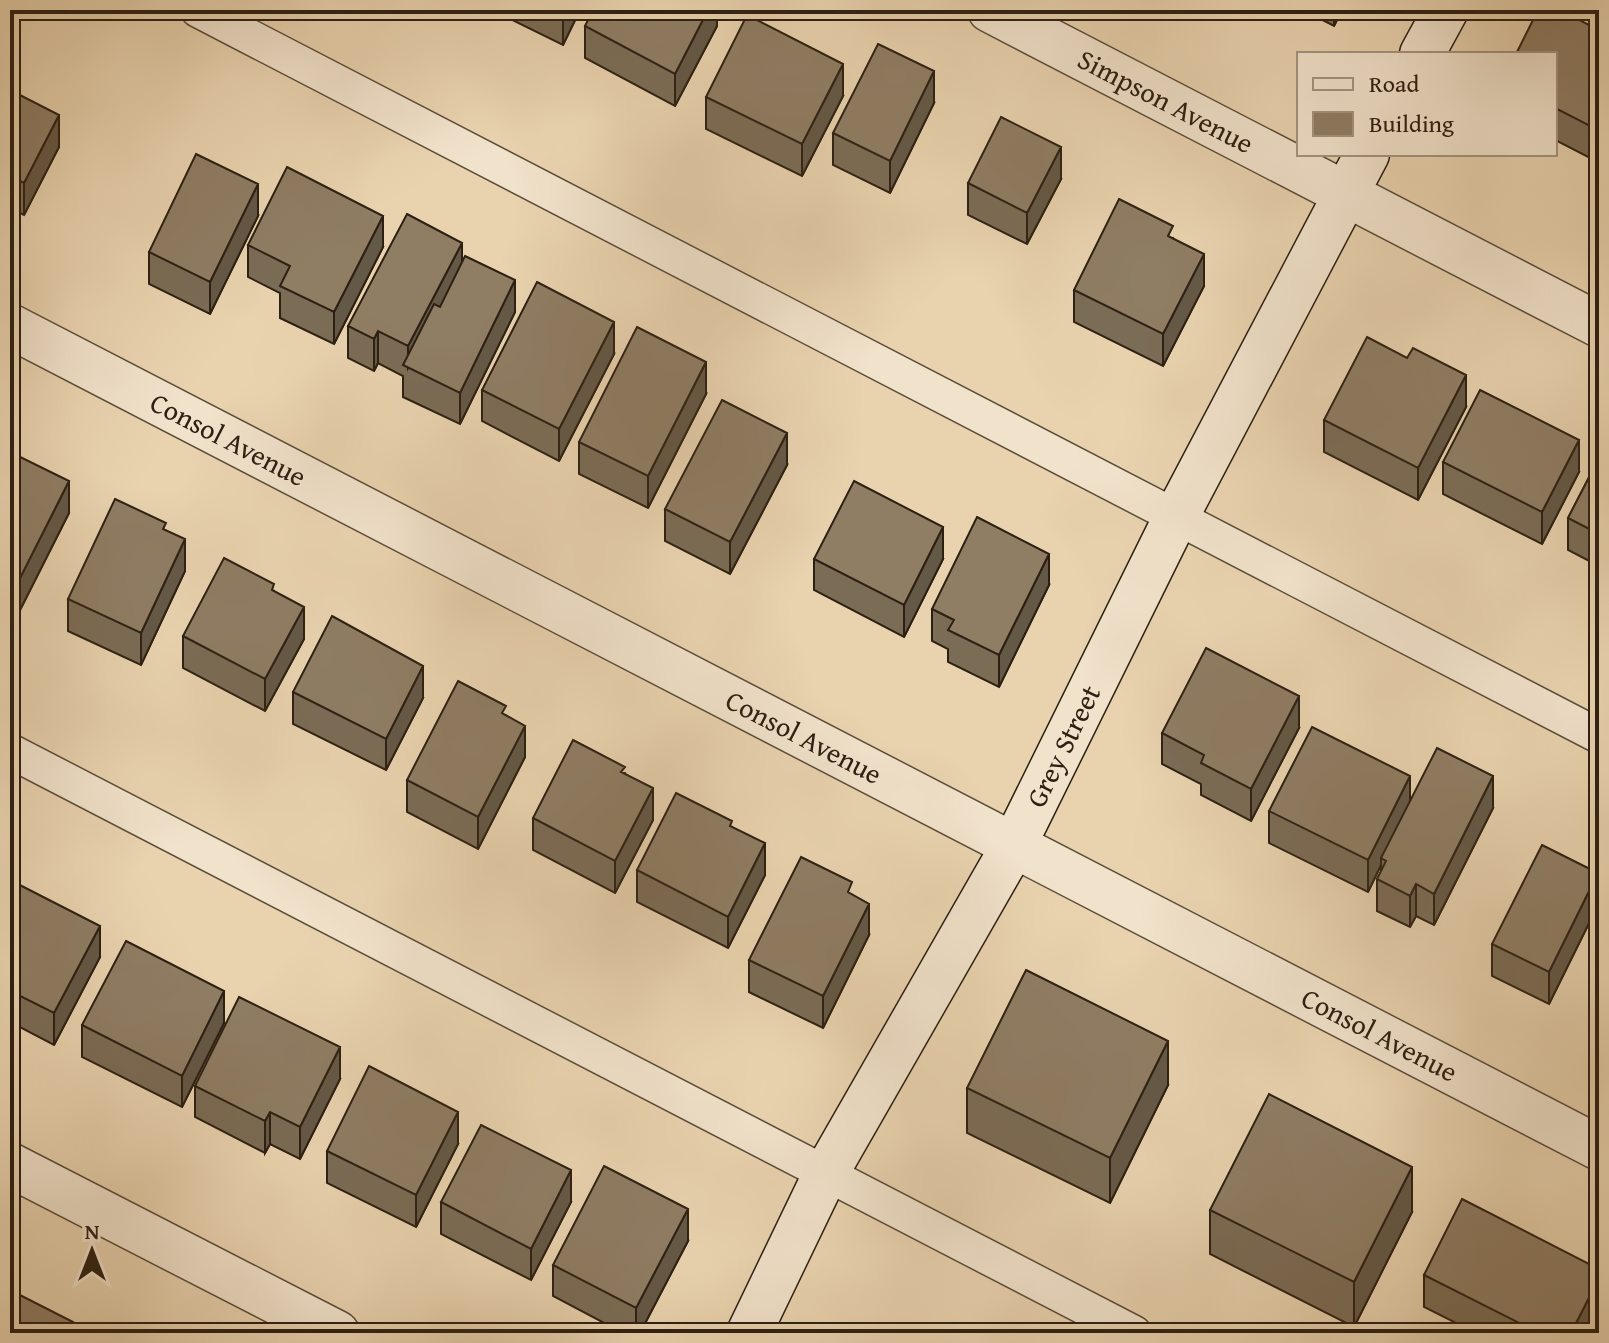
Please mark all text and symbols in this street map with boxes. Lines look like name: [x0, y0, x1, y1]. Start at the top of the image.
street label: Simpson Avenue: [1071, 38, 1261, 163]
legend: [1297, 52, 1557, 156]
text: Road: [1369, 66, 1419, 101]
text: Building: [1369, 106, 1454, 141]
street label: Consol Avenue: [143, 381, 314, 496]
street label: Grey Street: [1015, 678, 1110, 814]
street label: Consol Avenue: [719, 679, 890, 794]
street label: Consol Avenue: [1295, 977, 1465, 1092]
north arrow: [52, 1211, 132, 1291]
text: N: [85, 1215, 100, 1247]

